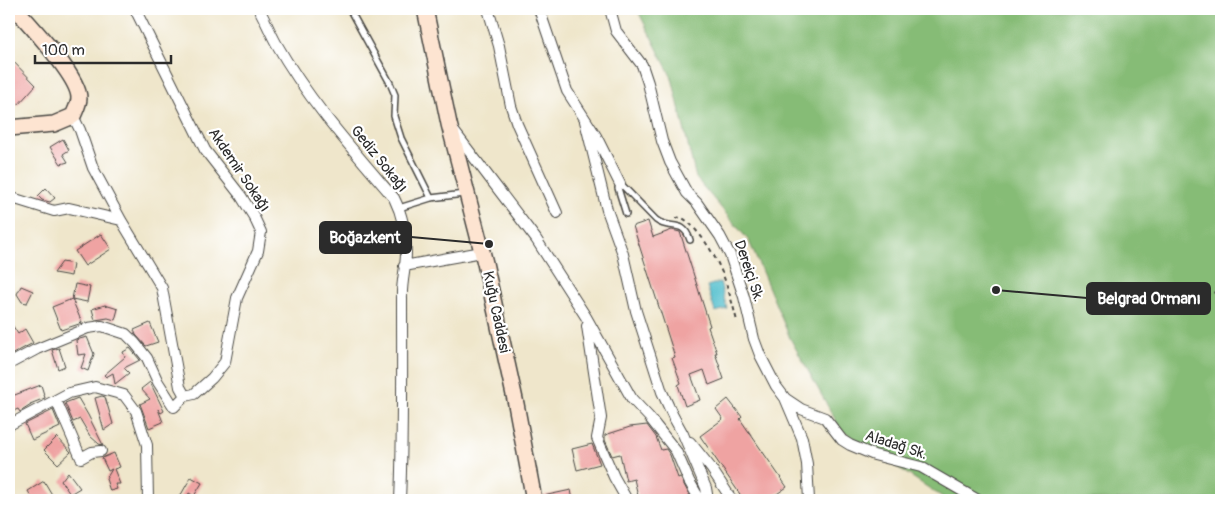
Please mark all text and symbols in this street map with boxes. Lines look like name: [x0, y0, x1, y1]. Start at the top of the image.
scale bar: [35, 32, 171, 64]
text: 100 m: [42, 41, 85, 60]
street label: Gediz Sokağı: [346, 122, 412, 196]
street label: Akdemir Sokağı: [204, 124, 274, 216]
callout: Boğazkent: [320, 222, 411, 253]
text: Boğazkent: [329, 228, 401, 248]
street label: Dereiçi Sk.: [730, 238, 768, 304]
street label: Kuğu Caddesi: [478, 269, 514, 355]
callout: Belgrad Ormanı: [1087, 283, 1210, 314]
text: Belgrad Ormanı: [1097, 289, 1201, 309]
street label: Aladağ Sk.: [863, 426, 929, 464]

